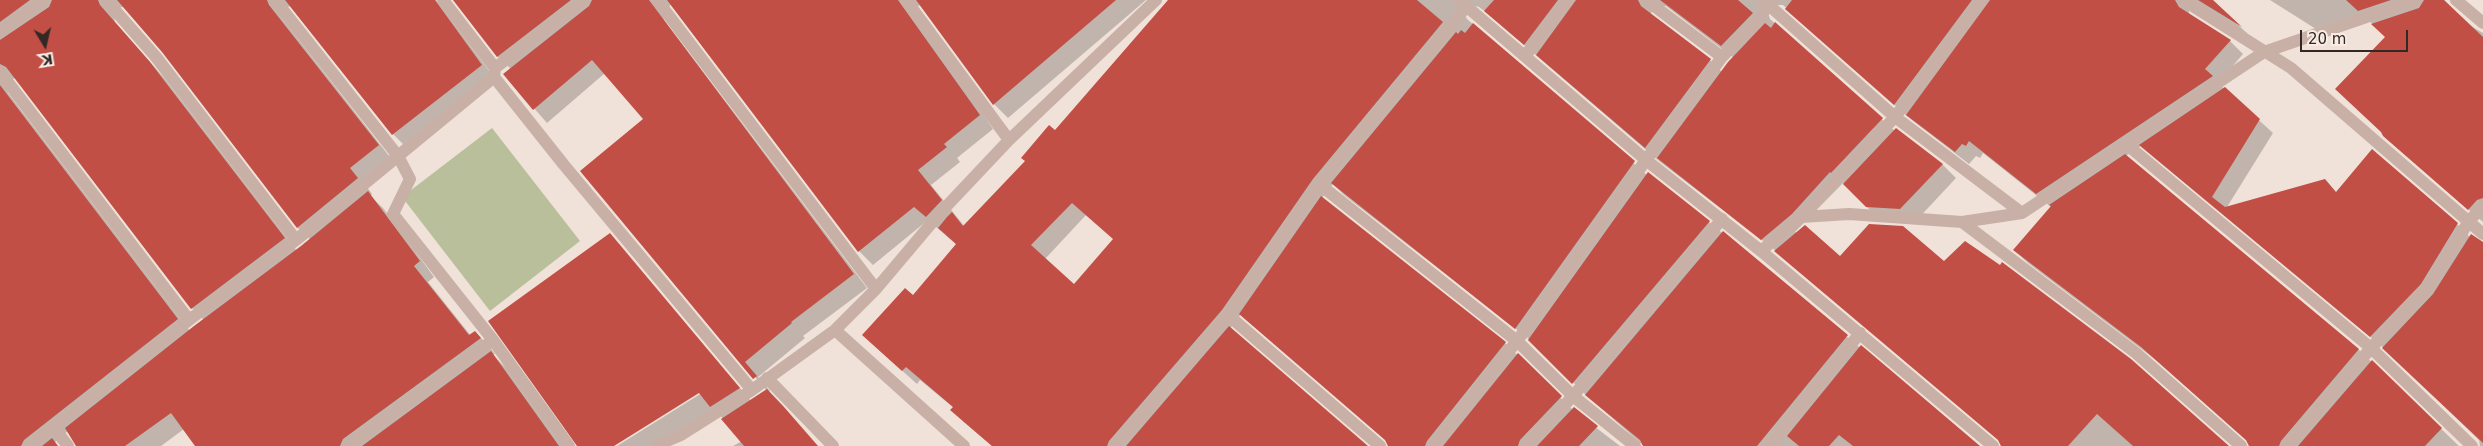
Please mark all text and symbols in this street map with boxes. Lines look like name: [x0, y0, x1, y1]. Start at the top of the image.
north arrow: [20, 20, 70, 70]
scale bar: [2303, 20, 2410, 52]
text: 20 m: [2308, 30, 2346, 48]
text: K: [41, 51, 54, 69]

